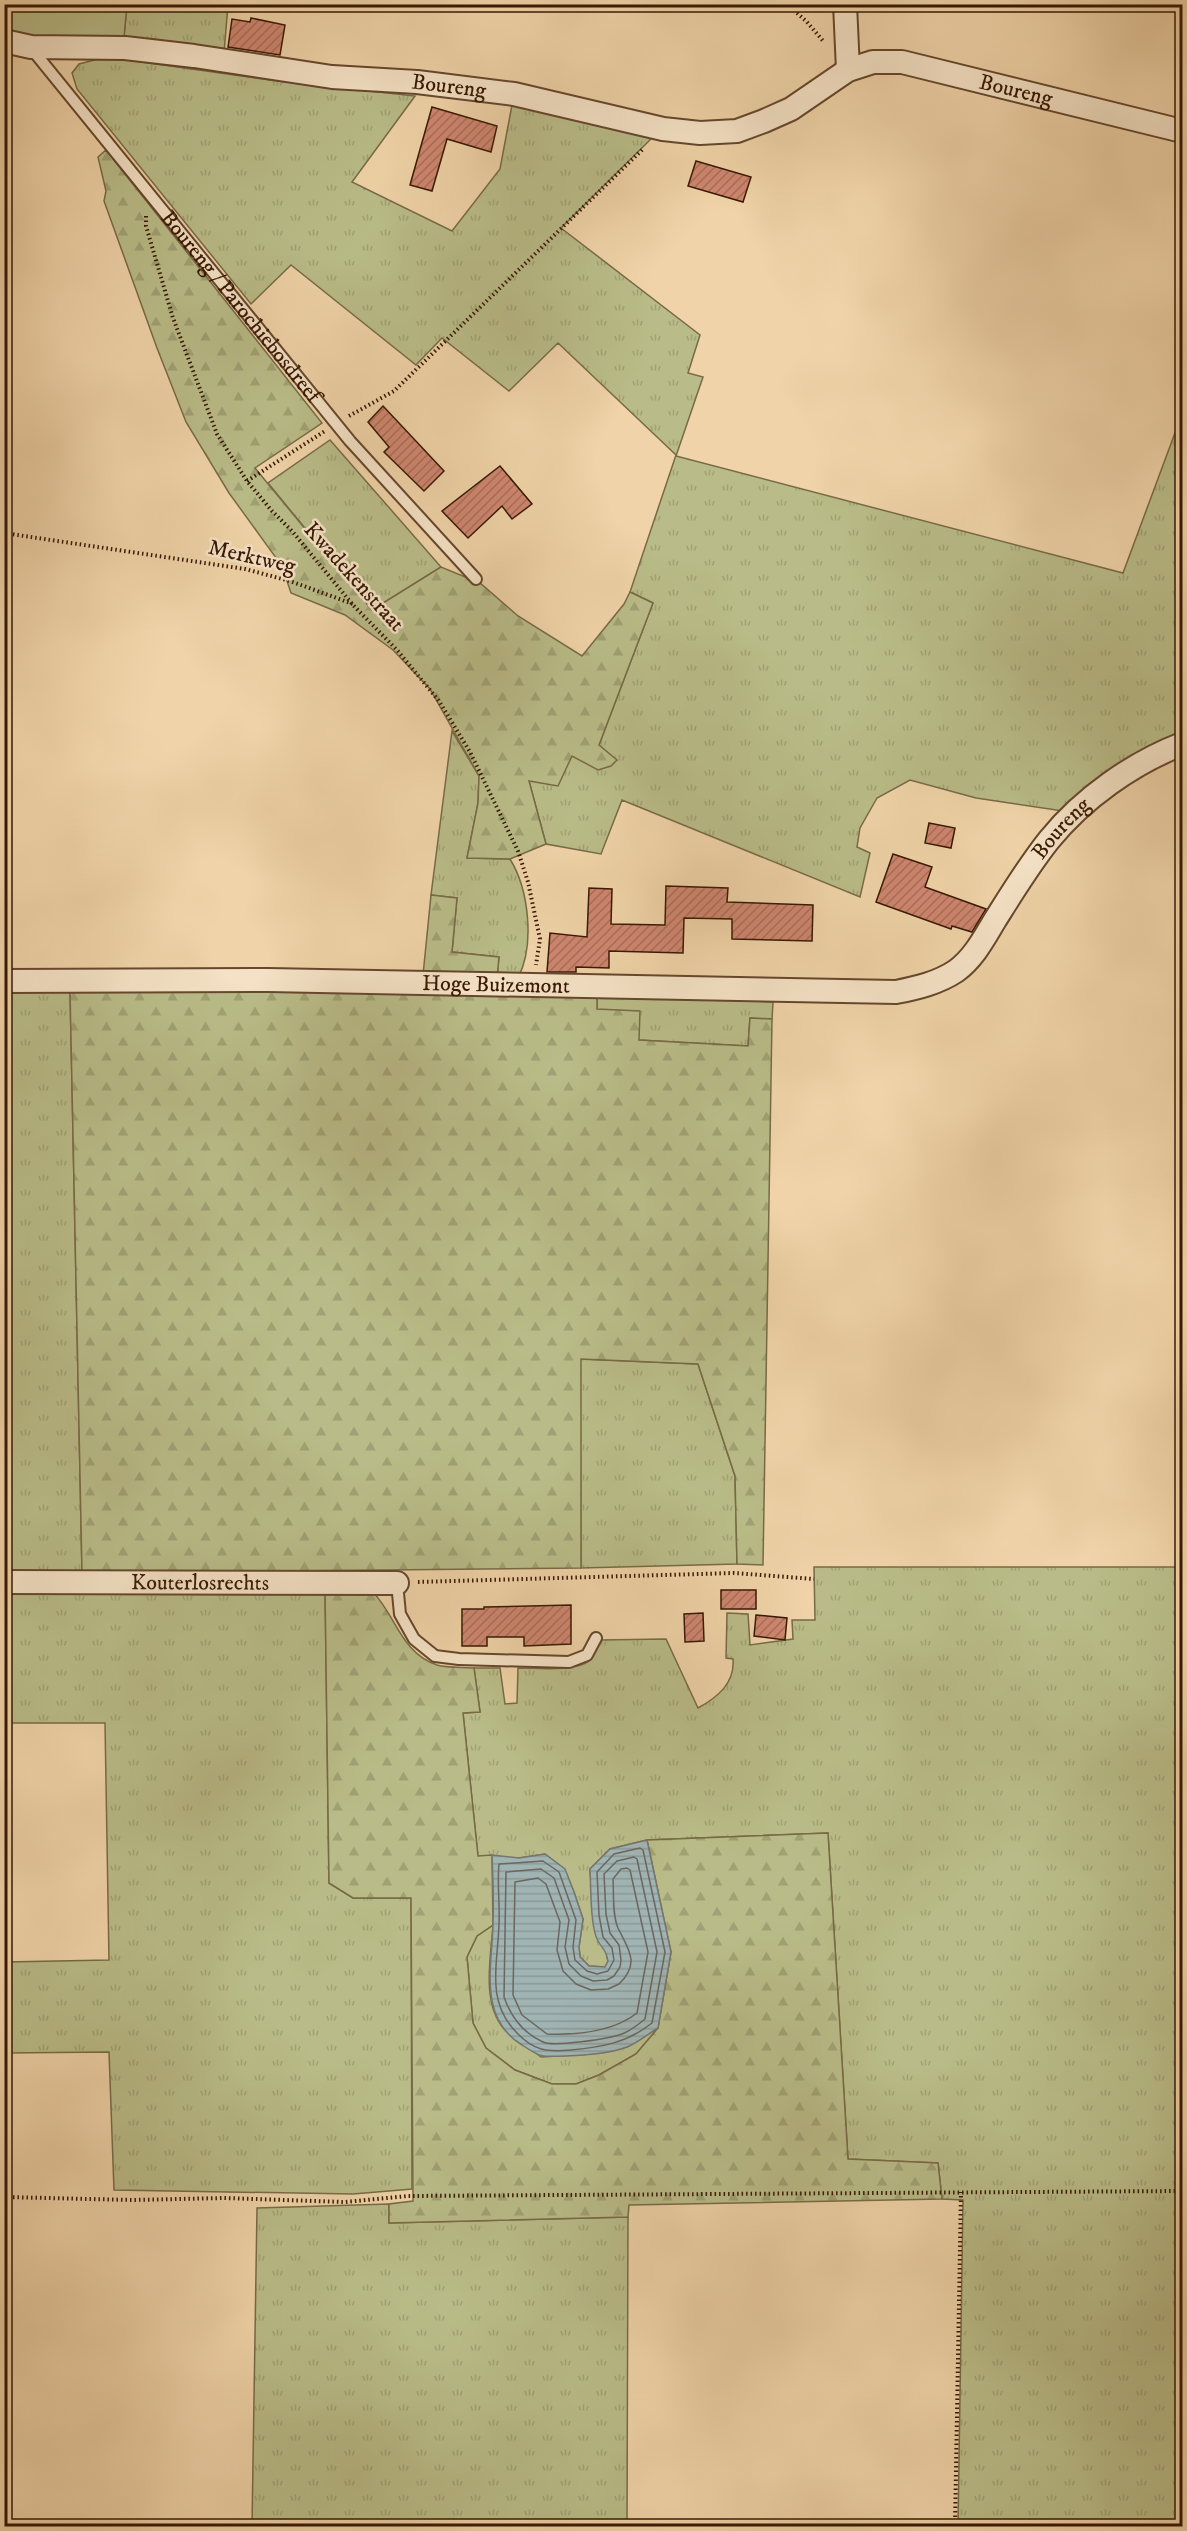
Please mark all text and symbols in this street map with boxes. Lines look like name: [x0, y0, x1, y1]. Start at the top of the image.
street label: Boureng: [410, 68, 488, 104]
street label: Boureng: [976, 68, 1056, 112]
street label: Boureng / Parochiebosdreef: [155, 205, 329, 411]
street label: Kwadekenstraat: [298, 517, 410, 637]
street label: Merktweg: [206, 534, 299, 580]
street label: Boureng: [1026, 791, 1096, 865]
street label: Hoge Buizemont: [422, 969, 570, 999]
street label: Kouterlosrechts: [131, 1569, 269, 1596]

